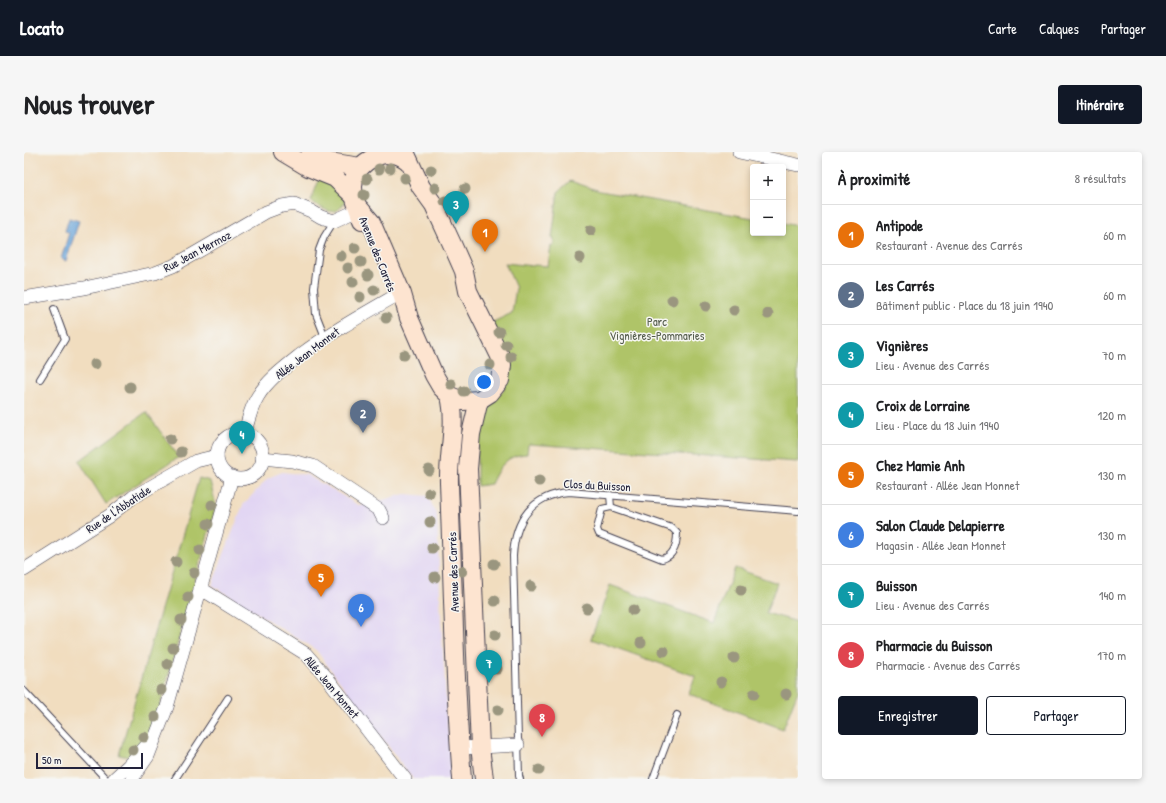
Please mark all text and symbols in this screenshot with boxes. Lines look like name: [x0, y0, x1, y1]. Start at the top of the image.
text: Locato: [20, 15, 64, 41]
text: Carte: [988, 19, 1017, 38]
text: Calques: [1039, 19, 1079, 38]
text: Partager: [1101, 19, 1146, 38]
text: Nous trouver: [24, 85, 155, 123]
button: Itinéraire: [1058, 85, 1142, 124]
map controls: [750, 164, 786, 236]
button: +: [750, 164, 786, 200]
text: À proximité: [838, 167, 910, 190]
text: 8 résultats: [1074, 169, 1126, 187]
pin: 3: [443, 191, 469, 224]
button: −: [750, 200, 786, 236]
street label: Avenue des Carrés: [355, 214, 401, 295]
text: Antipode: [876, 215, 923, 236]
pin: 1: [472, 219, 498, 252]
street label: Rue Jean Mermoz: [160, 226, 234, 276]
text: 1: [849, 226, 853, 244]
text: 60 m: [1103, 226, 1126, 244]
text: Restaurant · Avenue des Carrés: [876, 236, 1022, 254]
text: Les Carrés: [876, 275, 934, 296]
text: 2: [848, 286, 854, 304]
text: 60 m: [1103, 286, 1126, 304]
text: Bâtiment public · Place du 18 juin 1940: [876, 296, 1053, 314]
park label: Parc Vignières-Pommaries: [610, 313, 705, 344]
street label: Allée Jean Monnet: [271, 322, 344, 383]
text: Vignières: [876, 335, 928, 356]
text: 3: [848, 346, 854, 364]
text: 70 m: [1102, 346, 1126, 364]
text: Lieu · Avenue des Carrés: [876, 356, 989, 374]
your location: [474, 372, 494, 392]
text: Croix de Lorraine: [876, 395, 970, 416]
pin: 2: [350, 400, 376, 433]
text: 4: [849, 406, 853, 424]
text: 120 m: [1098, 406, 1126, 424]
text: Lieu · Place du 18 Juin 1940: [876, 416, 999, 434]
pin: 4: [229, 421, 255, 454]
text: Chez Mamie Anh: [876, 455, 965, 476]
text: 5: [848, 466, 854, 484]
text: 130 m: [1098, 466, 1126, 484]
street label: Clos du Buisson: [563, 475, 631, 495]
text: Restaurant · Allée Jean Monnet: [876, 476, 1019, 494]
street label: Rue de l'Abbatiale: [82, 481, 154, 537]
text: Salon Claude Delapierre: [876, 515, 1005, 536]
text: 6: [848, 526, 854, 544]
text: 130 m: [1098, 526, 1126, 544]
street label: Avenue des Carrés: [443, 531, 463, 612]
text: Magasin · Allée Jean Monnet: [876, 536, 1006, 554]
pin: 5: [308, 564, 334, 597]
text: Buisson: [876, 575, 917, 596]
text: 7: [848, 586, 854, 604]
text: 140 m: [1099, 586, 1126, 604]
pin: 6: [348, 594, 374, 627]
text: Lieu · Avenue des Carrés: [876, 596, 989, 614]
text: Pharmacie du Buisson: [876, 635, 993, 656]
text: 8: [848, 646, 854, 664]
text: 170 m: [1097, 646, 1126, 664]
pin: 7: [476, 650, 502, 683]
street label: Allée Jean Monnet: [301, 652, 364, 723]
text: Pharmacie · Avenue des Carrés: [876, 656, 1020, 674]
button: Enregistrer: [838, 696, 978, 735]
button: Partager: [986, 696, 1126, 735]
pin: 8: [529, 704, 555, 737]
scale bar: [36, 751, 143, 770]
text: 50 m: [42, 753, 62, 767]

